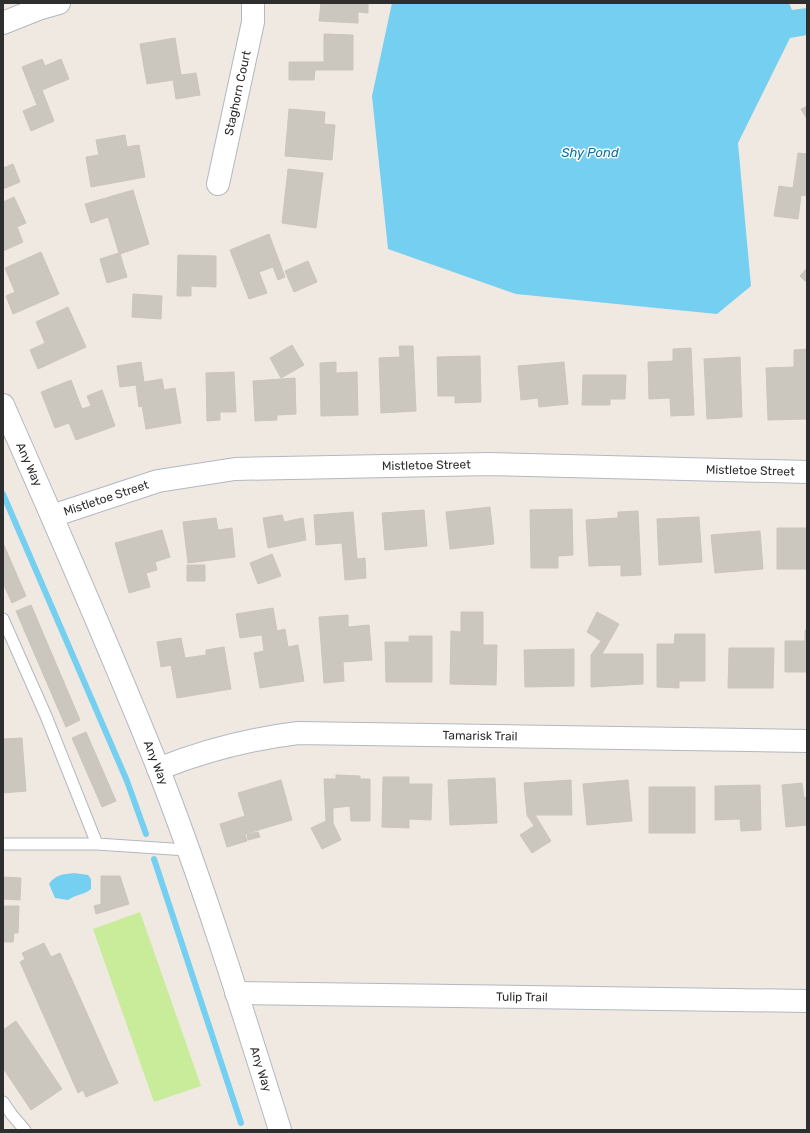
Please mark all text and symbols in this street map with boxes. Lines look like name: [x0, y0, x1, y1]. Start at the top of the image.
street label: Staghorn Court: [222, 49, 254, 137]
water label: Shy Pond: [561, 145, 619, 160]
street label: Any Way: [13, 440, 45, 489]
street label: Mistletoe Street: [382, 457, 471, 473]
street label: Mistletoe Street: [706, 462, 795, 479]
street label: Mistletoe Street: [62, 477, 151, 519]
street label: Tamarisk Trail: [442, 728, 518, 743]
street label: Any Way: [141, 738, 171, 787]
street label: Tulip Trail: [496, 990, 548, 1004]
street label: Any Way: [247, 1045, 275, 1094]

